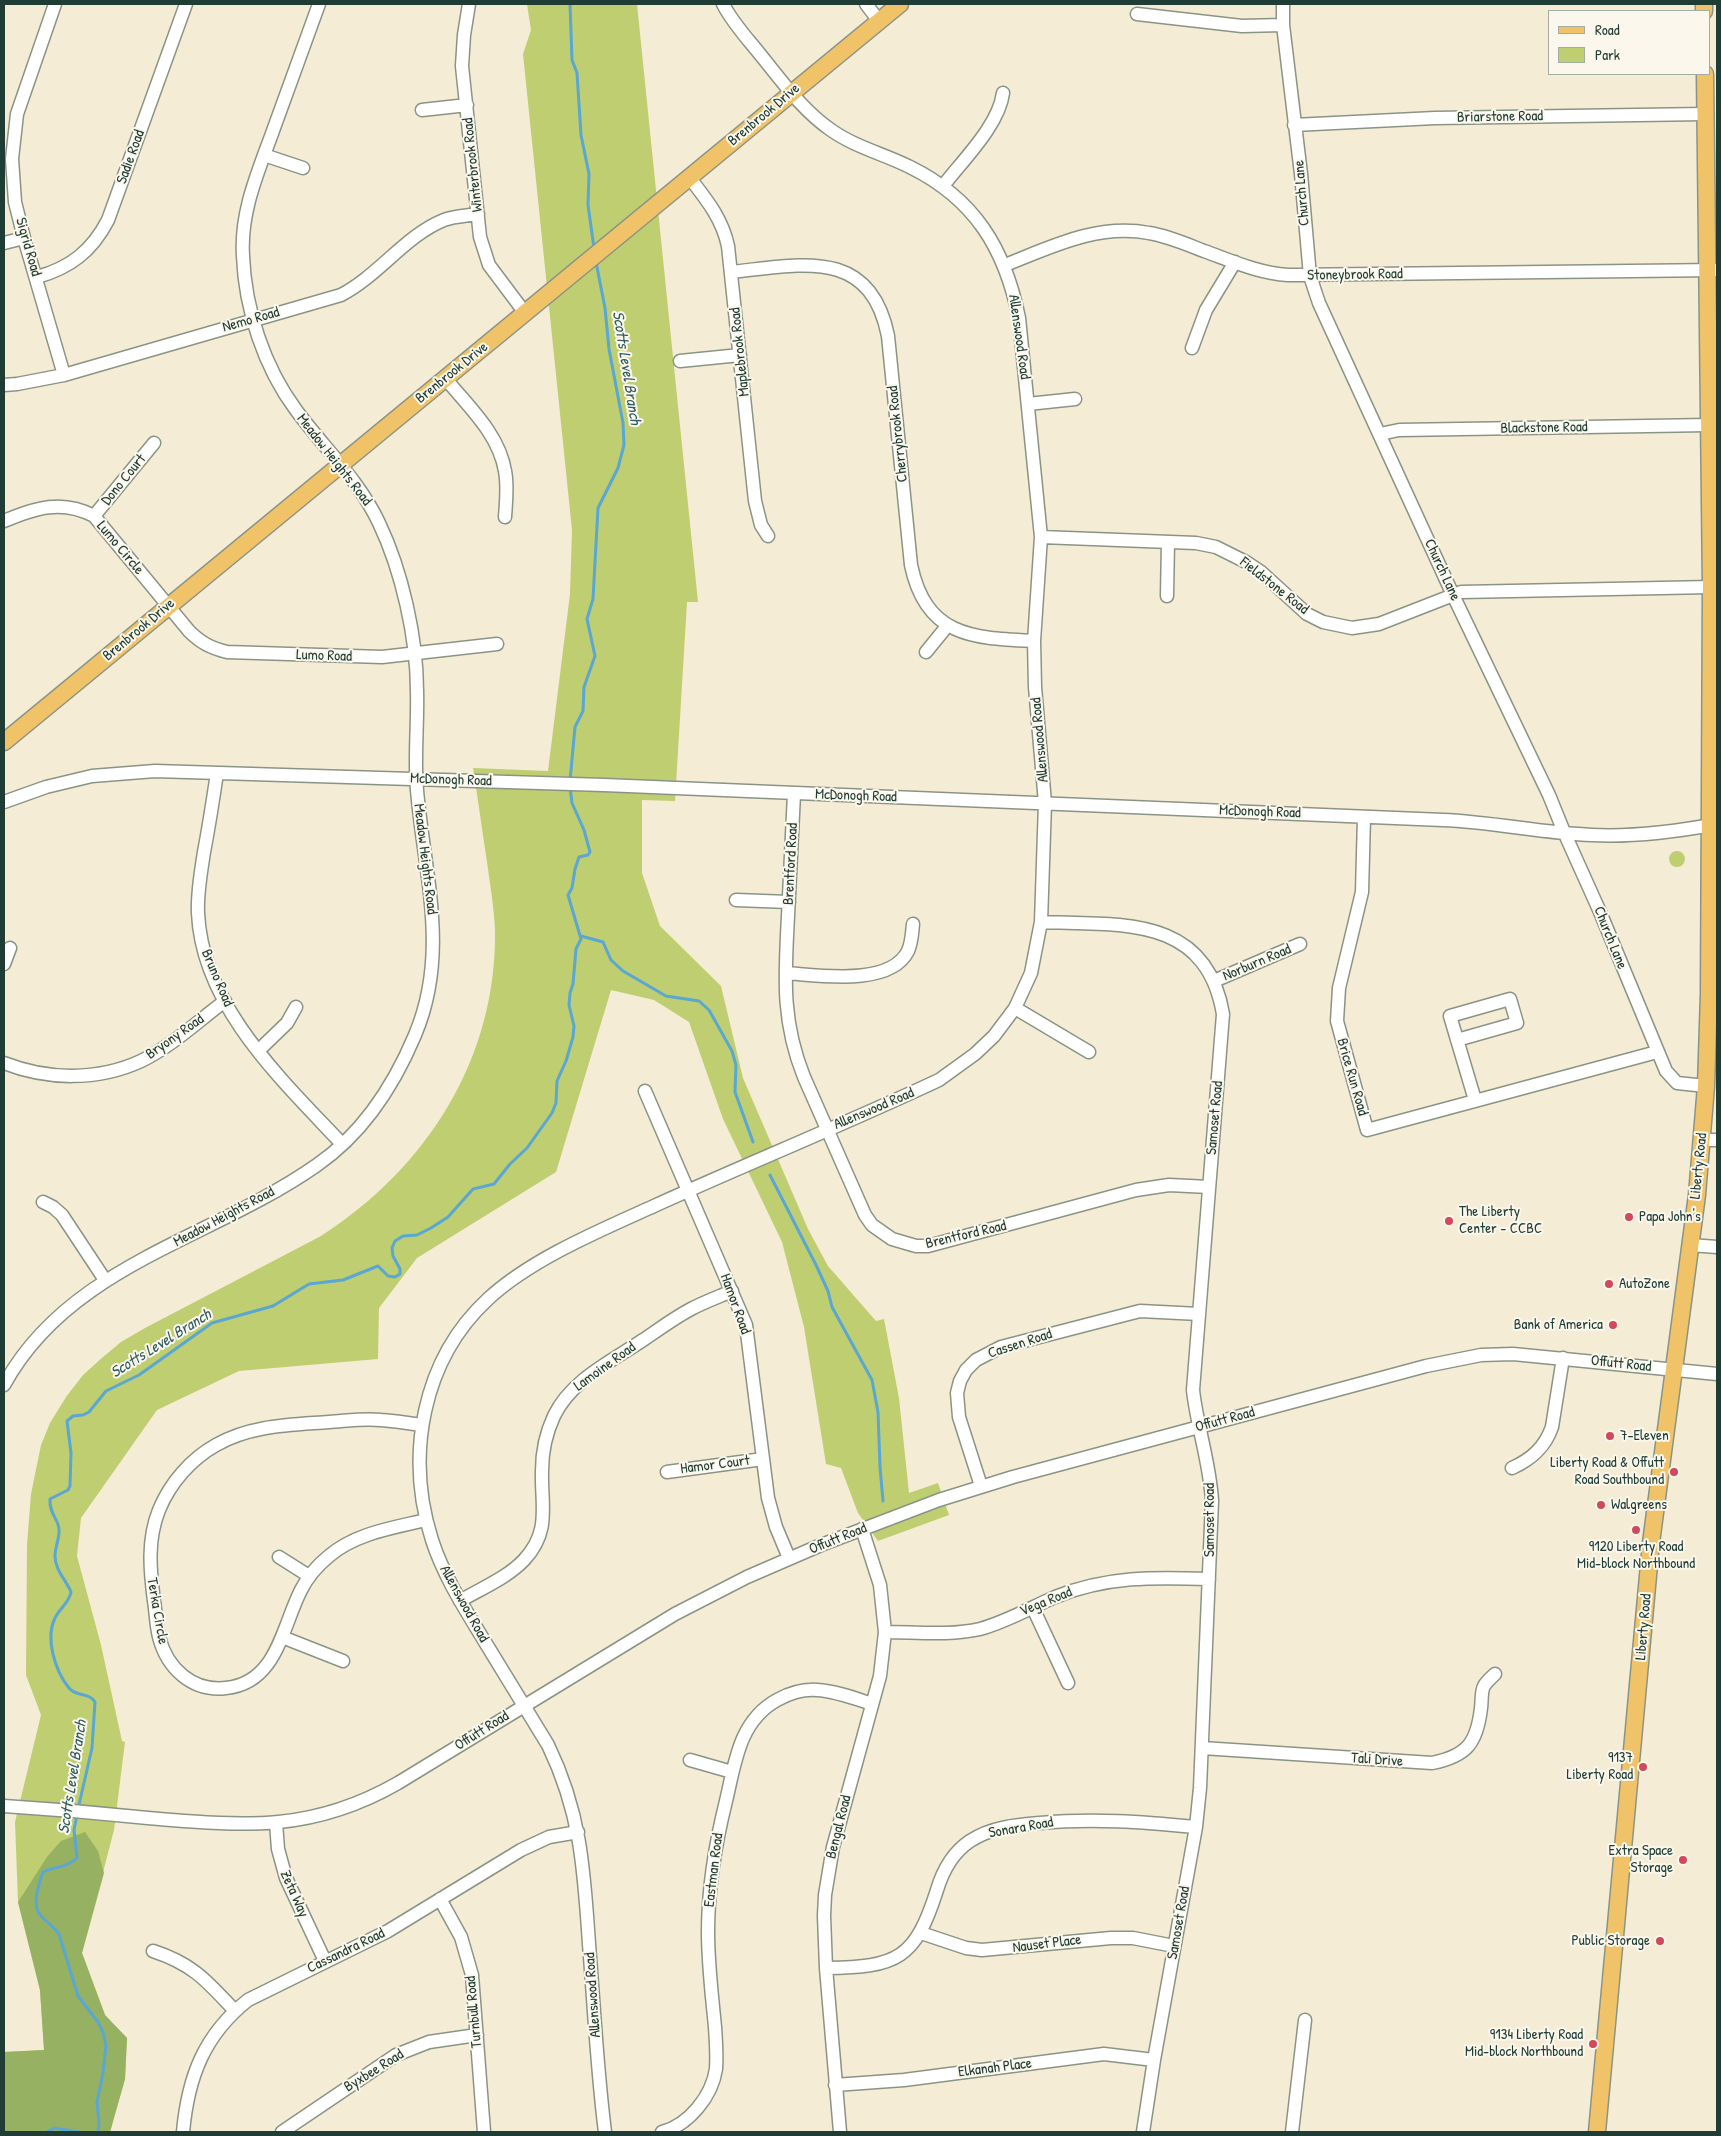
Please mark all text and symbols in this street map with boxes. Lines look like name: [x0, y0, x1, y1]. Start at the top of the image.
legend: [1548, 10, 1711, 75]
text: Road: [1595, 19, 1620, 40]
text: Park: [1595, 44, 1620, 65]
street label: Brenbrook Drive: [724, 80, 804, 150]
street label: Briarstone Road: [1457, 107, 1543, 127]
street label: Winterbrook Road: [459, 117, 487, 213]
street label: Sadie Road: [113, 128, 149, 186]
street label: Church Lane: [1290, 159, 1314, 227]
street label: Sigrid Road: [11, 216, 45, 278]
street label: Stoneybrook Road: [1307, 265, 1403, 285]
street label: Allenswood Road: [1004, 294, 1034, 380]
street label: Nemo Road: [221, 303, 281, 337]
street label: Maplebrook Road: [726, 307, 754, 397]
water label: Scotts Level Branch: [608, 310, 644, 426]
street label: Brenbrook Drive: [412, 338, 492, 408]
street label: Cherrybrook Road: [884, 385, 912, 483]
street label: Meadow Heights Road: [293, 411, 375, 509]
street label: Blackstone Road: [1500, 418, 1588, 438]
street label: Dono Court: [98, 451, 150, 509]
street label: Lumo Circle: [92, 518, 148, 578]
street label: Church Lane: [1420, 536, 1464, 604]
street label: Fieldstone Road: [1236, 553, 1312, 619]
street label: Brenbrook Drive: [99, 595, 179, 665]
street label: Lumo Road: [296, 646, 352, 666]
street label: Allenswood Road: [1027, 697, 1053, 783]
street label: McDonogh Road: [410, 770, 492, 790]
street label: McDonogh Road: [815, 786, 897, 806]
street label: McDonogh Road: [1219, 802, 1301, 822]
street label: Meadow Heights Road: [409, 803, 441, 915]
street label: Brentford Road: [780, 822, 802, 906]
street label: Church Lane: [1589, 904, 1631, 972]
street label: Norburn Road: [1220, 941, 1294, 985]
street label: Bruno Road: [197, 947, 237, 1009]
street label: Bryony Road: [142, 1010, 208, 1064]
street label: Brice Run Road: [1332, 1036, 1372, 1118]
street label: Samoset Road: [1203, 1080, 1227, 1156]
street label: Allenswood Road: [831, 1084, 917, 1134]
street label: Liberty Road: [1687, 1132, 1711, 1200]
street label: Meadow Heights Road: [171, 1183, 277, 1251]
place label: The Liberty Center - CCBC: [1459, 1203, 1542, 1238]
place label: Papa John's: [1639, 1208, 1701, 1226]
marker: Papa John's: [1623, 1211, 1635, 1223]
marker: The Liberty Center - CCBC: [1443, 1215, 1455, 1227]
street label: Brentford Road: [924, 1217, 1008, 1253]
street label: Hamor Road: [716, 1271, 754, 1337]
place label: AutoZone: [1619, 1275, 1670, 1293]
marker: AutoZone: [1603, 1278, 1615, 1290]
water label: Scotts Level Branch: [107, 1306, 215, 1382]
place label: Bank of America: [1514, 1316, 1603, 1334]
marker: Bank of America: [1607, 1319, 1619, 1331]
street label: Cassen Road: [986, 1325, 1054, 1363]
street label: Lamoine Road: [571, 1339, 639, 1395]
street label: Offutt Road: [1590, 1352, 1652, 1376]
street label: Offutt Road: [1193, 1403, 1257, 1437]
place label: 7-Eleven: [1620, 1427, 1669, 1445]
marker: 7-Eleven: [1604, 1430, 1616, 1442]
street label: Hamor Court: [679, 1452, 751, 1478]
place label: Liberty Road & Offutt Road Southbound: [1550, 1454, 1664, 1489]
marker: Liberty Road & Offutt Road Southbound: [1668, 1466, 1680, 1478]
street label: Samoset Road: [1201, 1483, 1219, 1557]
place label: Walgreens: [1611, 1496, 1667, 1514]
marker: Walgreens: [1595, 1499, 1607, 1511]
street label: Offutt Road: [807, 1519, 869, 1559]
marker: 9120 Liberty Road Mid-block Northbound: [1630, 1524, 1642, 1536]
place label: 9120 Liberty Road Mid-block Northbound: [1577, 1538, 1695, 1573]
street label: Allenswood Road: [435, 1562, 493, 1646]
street label: Terka Circle: [142, 1576, 172, 1646]
street label: Vega Road: [1017, 1583, 1075, 1621]
street label: Liberty Road: [1632, 1593, 1656, 1661]
street label: Offutt Road: [452, 1707, 512, 1755]
water label: Scotts Level Branch: [55, 1719, 91, 1835]
street label: Tali Drive: [1350, 1749, 1404, 1771]
place label: 9137 Liberty Road: [1567, 1749, 1633, 1784]
marker: 9137 Liberty Road: [1637, 1761, 1649, 1773]
street label: Bengal Road: [822, 1793, 856, 1861]
street label: Sonara Road: [987, 1813, 1055, 1843]
street label: Eastman Road: [701, 1832, 727, 1908]
place label: Extra Space Storage: [1608, 1842, 1673, 1877]
marker: Extra Space Storage: [1677, 1854, 1689, 1866]
street label: Zeta Way: [276, 1868, 312, 1920]
street label: Samoset Road: [1164, 1885, 1194, 1961]
street label: Cassandra Road: [304, 1925, 388, 1977]
street label: Nauset Place: [1012, 1931, 1082, 1957]
place label: Public Storage: [1572, 1932, 1650, 1950]
marker: Public Storage: [1654, 1935, 1666, 1947]
street label: Allenswood Road: [581, 1952, 605, 2038]
street label: Turnbull Road: [462, 1975, 486, 2049]
place label: 9134 Liberty Road Mid-block Northbound: [1465, 2026, 1583, 2061]
marker: 9134 Liberty Road Mid-block Northbound: [1587, 2038, 1599, 2050]
street label: Byxbee Road: [341, 2046, 407, 2096]
street label: Elkanah Place: [957, 2055, 1033, 2081]

